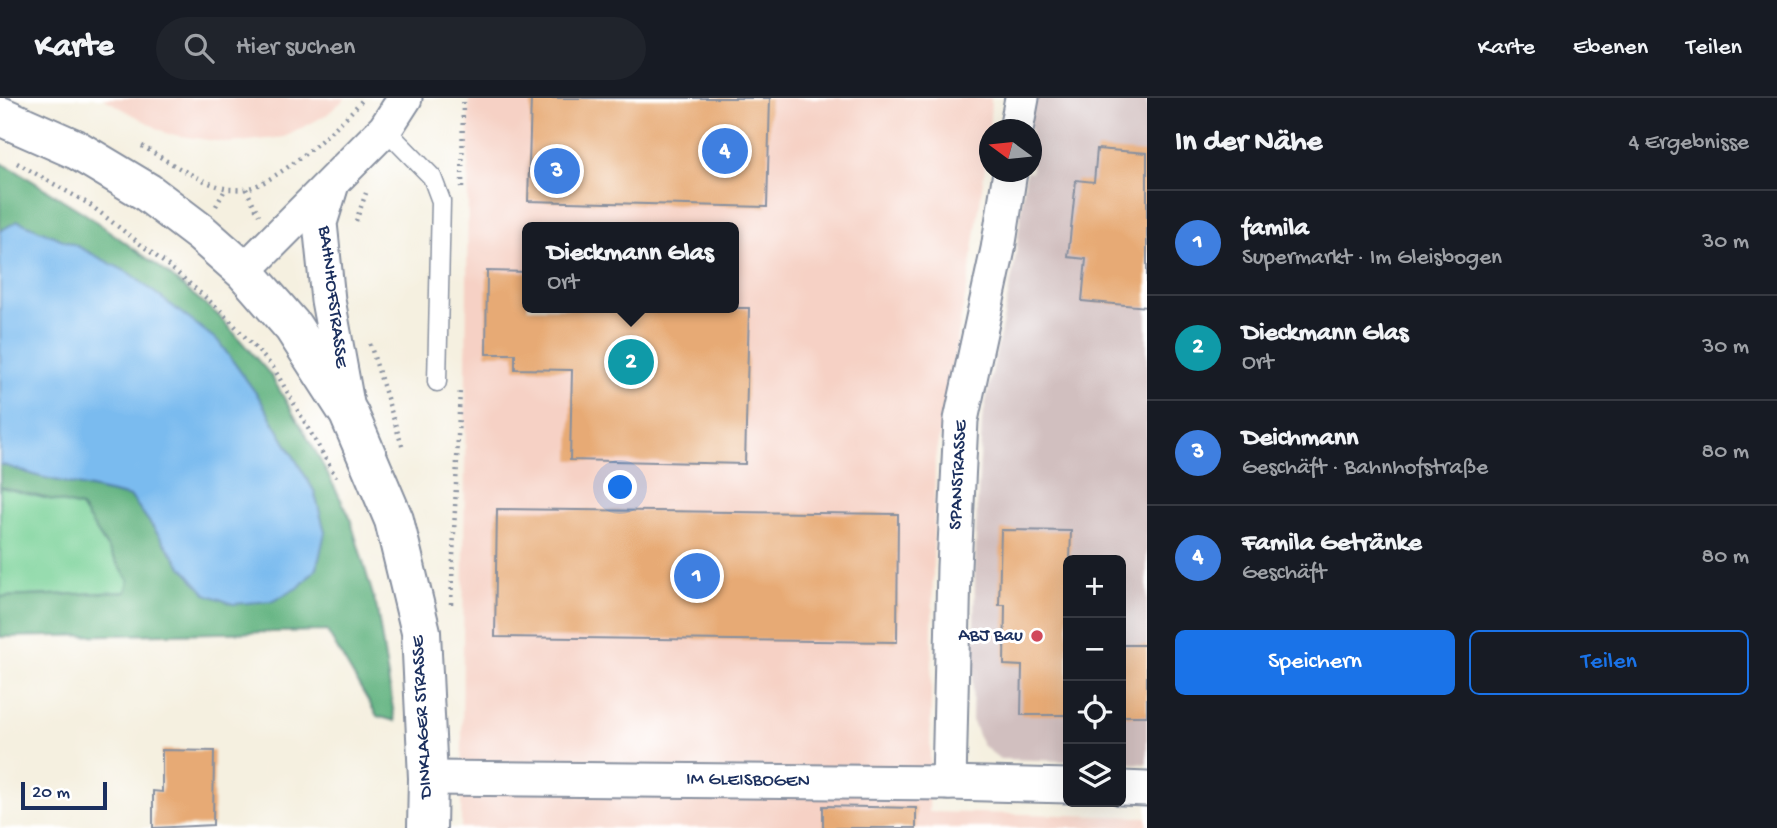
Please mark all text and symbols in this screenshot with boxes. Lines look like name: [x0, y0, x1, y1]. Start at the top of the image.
search box: [156, 17, 646, 80]
text: Karte: [35, 29, 114, 67]
icon: search: [180, 29, 218, 67]
text: Hier suchen: [236, 33, 355, 64]
text: Karte: [1478, 34, 1535, 63]
text: Ebenen: [1573, 34, 1648, 63]
text: Teilen: [1686, 34, 1742, 63]
north arrow: [979, 119, 1042, 182]
pin: 4: [702, 125, 748, 177]
text: In der Nähe: [1175, 126, 1322, 161]
text: 4 Ergebnisse: [1628, 130, 1749, 157]
pin: 3: [534, 145, 580, 197]
text: famila: [1242, 214, 1309, 245]
popup: [522, 222, 739, 313]
street label: BAHNHOFSTRASSE: [312, 224, 352, 370]
text: 1: [1193, 229, 1203, 256]
text: 30 m: [1702, 229, 1749, 256]
text: Dieckmann Glas: [547, 239, 714, 270]
text: Supermarkt · Im Gleisbogen: [1242, 245, 1502, 272]
text: Ort: [547, 270, 579, 297]
text: Dieckmann Glas: [1242, 319, 1408, 350]
text: 2: [1192, 334, 1204, 361]
text: 30 m: [1702, 334, 1749, 361]
pin: 2: [608, 336, 654, 388]
text: Ort: [1242, 350, 1273, 377]
street label: SPANSTRASSE: [945, 418, 973, 530]
text: Deichmann: [1242, 424, 1358, 455]
text: 3: [1192, 439, 1204, 466]
text: 80 m: [1702, 439, 1749, 466]
text: Geschäft · Bahnhofstraße: [1242, 455, 1488, 482]
your location: [603, 470, 637, 504]
text: Famila Getränke: [1242, 529, 1422, 560]
text: 4: [1193, 544, 1203, 571]
text: 80 m: [1702, 544, 1749, 571]
pin: 1: [674, 550, 720, 602]
map controls: [1063, 555, 1126, 807]
button: +: [1063, 555, 1126, 618]
text: Geschäft: [1242, 560, 1326, 587]
button: −: [1063, 618, 1126, 681]
place label: ABJ Bau: [958, 625, 1023, 648]
marker: ABJ Bau: [1029, 628, 1045, 644]
button: Speichern: [1175, 630, 1455, 695]
button: Teilen: [1469, 630, 1749, 695]
street label: DINKLAGER STRASSE: [407, 634, 439, 801]
button: locate: [1063, 681, 1126, 744]
button: layers: [1063, 744, 1126, 807]
street label: IM GLEISBOGEN: [686, 768, 810, 794]
scale bar: [21, 779, 107, 811]
text: 20 m: [32, 782, 70, 805]

